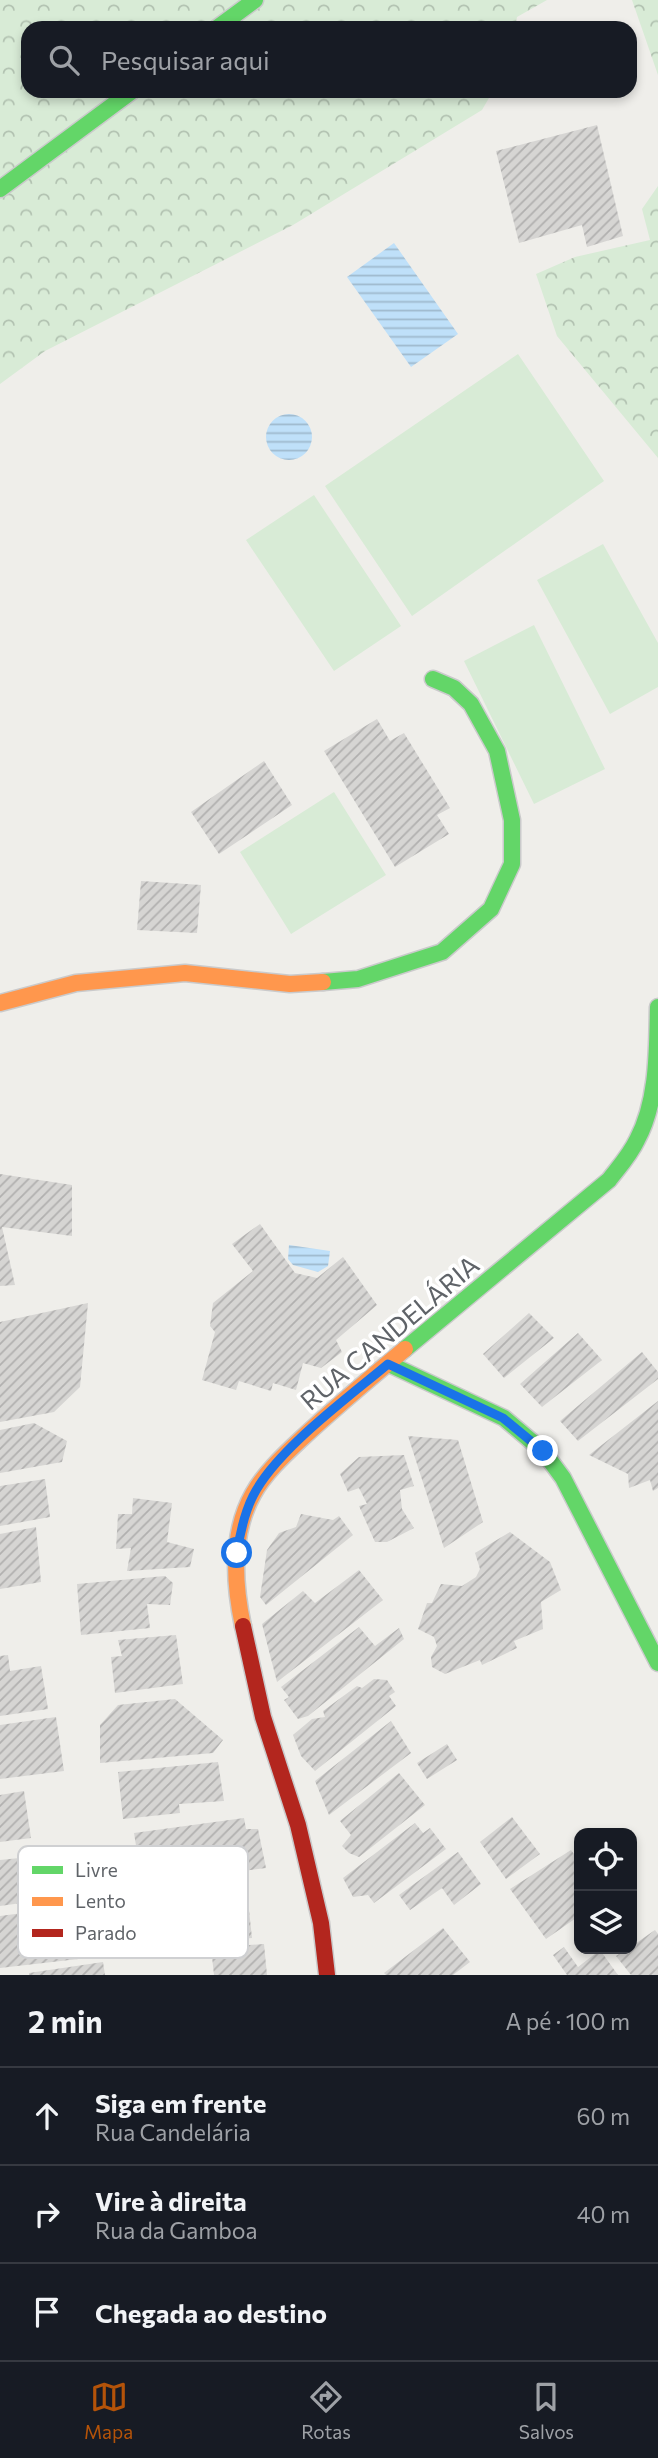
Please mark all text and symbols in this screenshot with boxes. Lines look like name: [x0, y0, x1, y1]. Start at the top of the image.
search box: [21, 21, 637, 98]
icon: search: [45, 41, 83, 79]
text: Pesquisar aqui: [101, 44, 270, 75]
street label: RUA CANDELÁRIA: [293, 1248, 485, 1416]
route end: [527, 1435, 558, 1466]
route start: [221, 1537, 252, 1568]
map controls: [574, 1828, 637, 1954]
button: locate: [574, 1828, 637, 1891]
legend: [18, 1846, 248, 1958]
text: Livre: [75, 1858, 118, 1881]
text: Lento: [75, 1889, 126, 1912]
button: layers: [574, 1891, 637, 1954]
text: Parado: [75, 1921, 137, 1944]
text: 2 min: [28, 2002, 103, 2039]
text: A pé · 100 m: [505, 2007, 630, 2035]
text: Siga em frente: [95, 2087, 266, 2118]
icon: ahead: [28, 2097, 66, 2135]
text: 60 m: [577, 2102, 630, 2130]
text: Rua Candelária: [95, 2118, 251, 2146]
text: Vire à direita: [95, 2185, 247, 2216]
icon: right: [28, 2195, 66, 2233]
text: 40 m: [577, 2200, 630, 2228]
text: Rua da Gamboa: [95, 2216, 258, 2244]
icon: arrive: [28, 2293, 66, 2331]
text: Chegada ao destino: [95, 2297, 327, 2328]
tab: Mapa: [84, 2378, 133, 2443]
tab: Rotas: [301, 2378, 351, 2443]
tab: Salvos: [519, 2378, 574, 2443]

